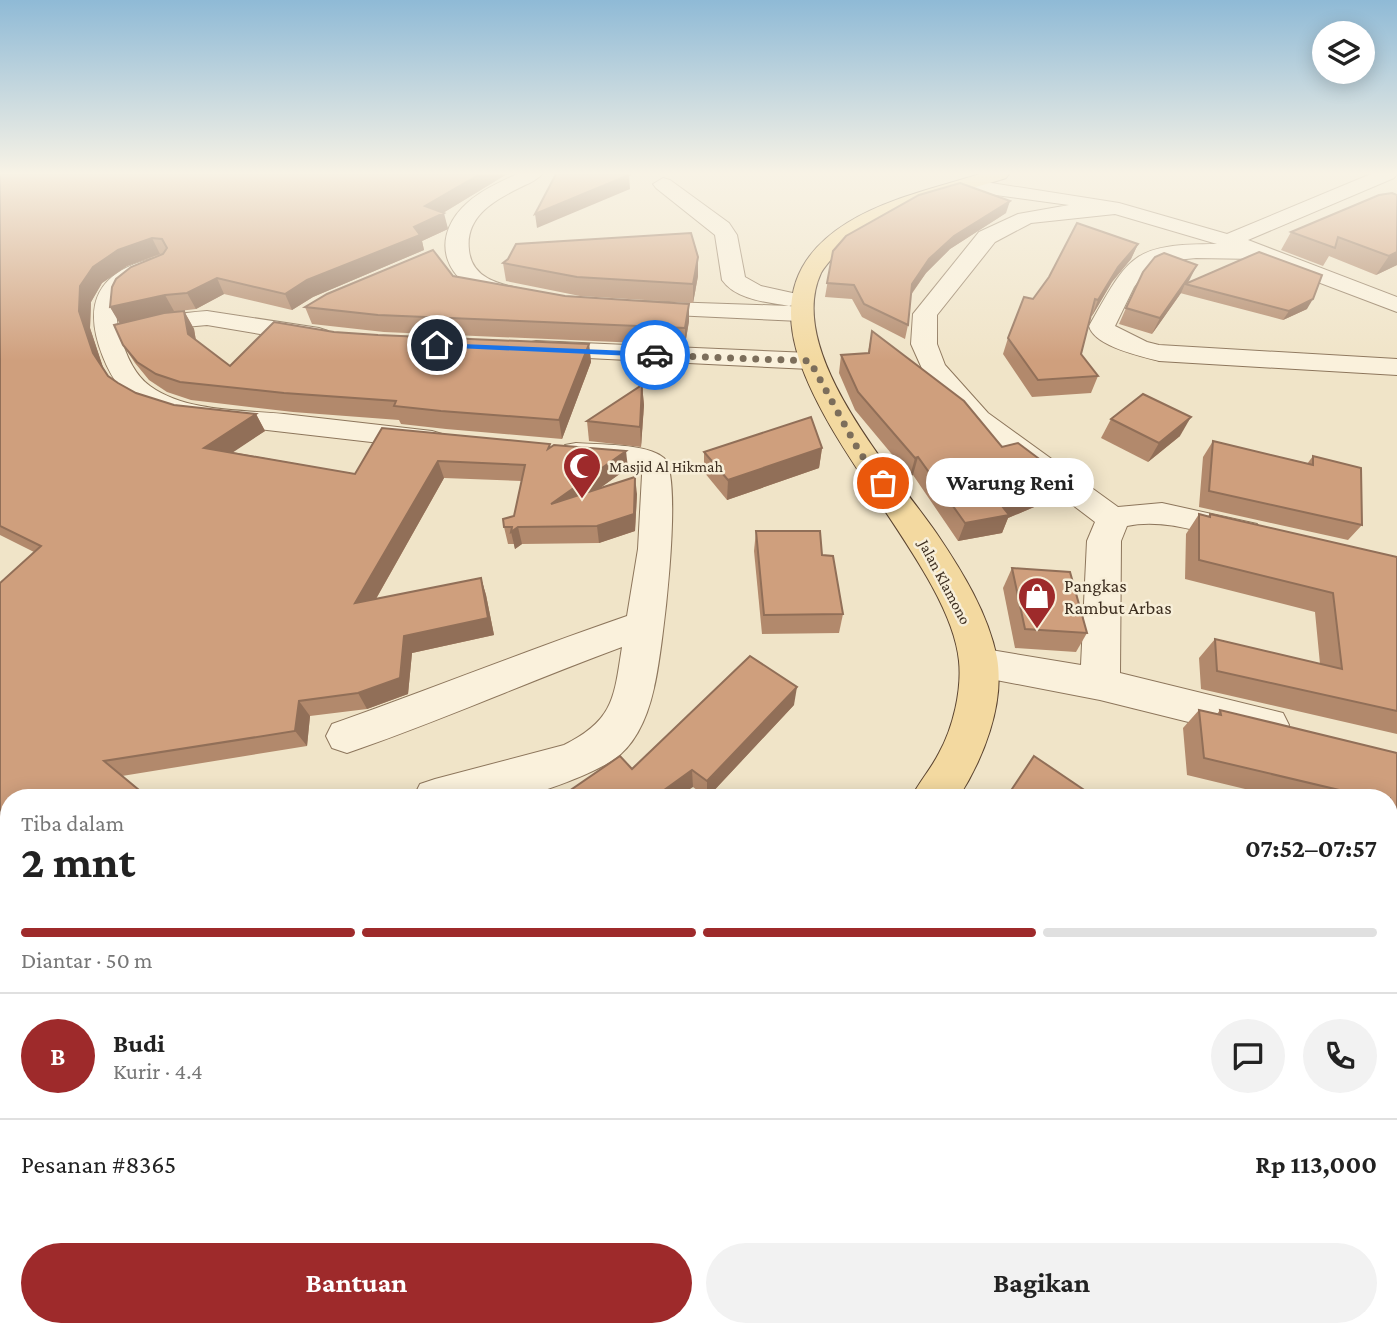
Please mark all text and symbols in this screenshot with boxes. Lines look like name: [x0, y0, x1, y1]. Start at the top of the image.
map controls: [1312, 21, 1375, 84]
button: layers: [1312, 21, 1375, 84]
pin: [407, 315, 467, 375]
courier: [620, 320, 690, 390]
icon: home: [418, 326, 456, 364]
icon: car: [636, 336, 674, 374]
mosque icon: Masjid Al Hikmah: [561, 445, 603, 500]
pin: [853, 453, 913, 513]
place label: Masjid Al Hikmah: [609, 458, 723, 476]
callout: Warung Reni: [925, 458, 1093, 508]
icon: bag: [864, 464, 902, 502]
text: Warung Reni: [946, 469, 1074, 495]
street label: Jalan Klamono: [914, 535, 974, 628]
shop icon: Pangkas Rambut Arbas: [1016, 575, 1058, 630]
place label: Pangkas Rambut Arbas: [1064, 575, 1172, 618]
text: Tiba dalam: [21, 810, 124, 836]
text: 07:52–07:57: [1245, 834, 1377, 863]
text: 2 mnt: [21, 836, 135, 887]
text: Diantar · 50 m: [21, 947, 152, 973]
button: chat: [1211, 1019, 1285, 1093]
button: phone: [1303, 1019, 1377, 1093]
text: Budi: [113, 1029, 165, 1058]
text: B: [50, 1042, 66, 1071]
text: Kurir · 4.4: [113, 1058, 203, 1084]
text: Pesanan #8365: [21, 1150, 176, 1179]
text: Rp 113,000: [1255, 1150, 1377, 1179]
button: Bantuan: [21, 1243, 692, 1323]
button: Bagikan: [706, 1243, 1377, 1323]

